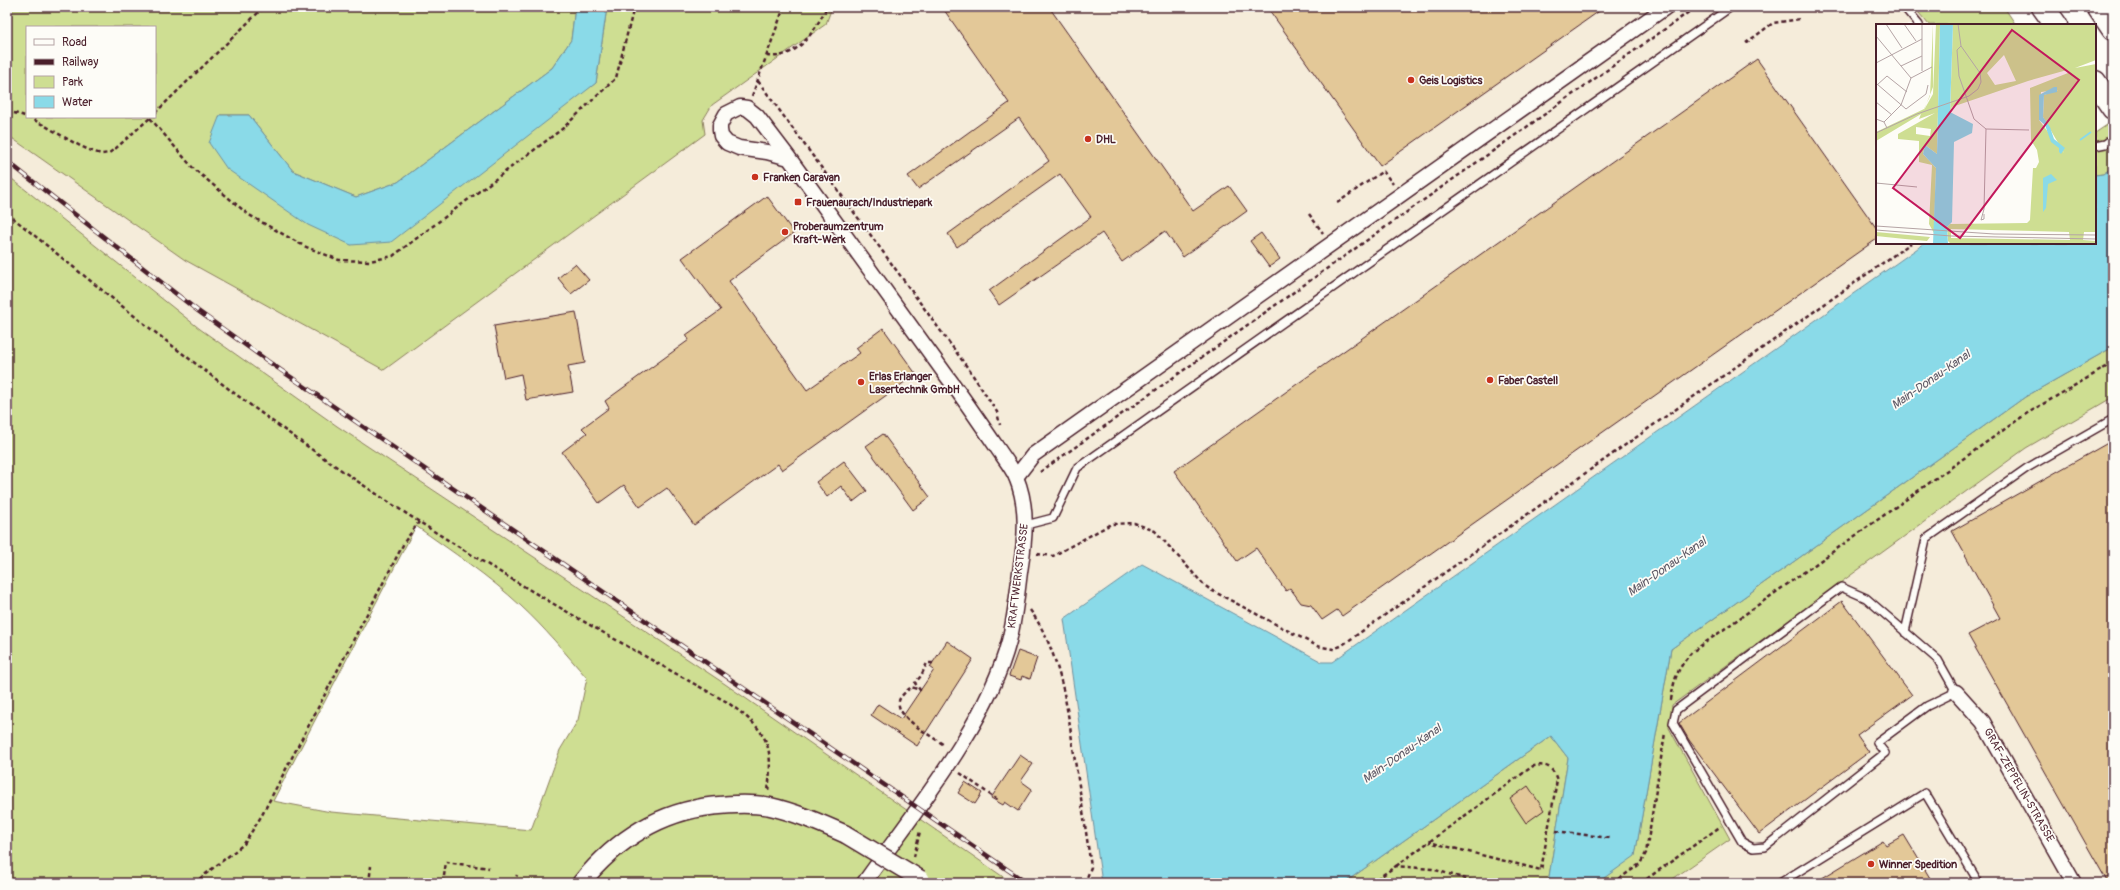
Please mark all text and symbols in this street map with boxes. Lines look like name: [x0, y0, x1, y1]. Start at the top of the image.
inset map: [1876, 24, 2096, 244]
legend: [26, 26, 156, 118]
text: Road: [62, 35, 87, 50]
text: Railway: [62, 55, 98, 70]
place label: Geis Logistics: [1419, 74, 1482, 87]
text: Park: [62, 75, 83, 90]
marker: Geis Logistics: [1406, 75, 1416, 85]
text: Water: [62, 95, 93, 110]
place label: DHL: [1096, 133, 1116, 146]
marker: DHL: [1083, 134, 1093, 144]
place label: Franken Caravan: [763, 171, 840, 184]
marker: Franken Caravan: [750, 172, 760, 182]
place label: Frauenaurach/Industriepark: [806, 196, 933, 209]
marker: Frauenaurach/Industriepark: [793, 197, 803, 207]
place label: Proberaumzentrum Kraft-Werk: [793, 220, 884, 246]
marker: Proberaumzentrum Kraft-Werk: [780, 227, 790, 237]
water label: Main-Donau-Kanal: [1889, 347, 1974, 413]
place label: Erlas Erlanger Lasertechnik GmbH: [869, 370, 960, 396]
place label: Faber Castell: [1498, 374, 1559, 387]
marker: Faber Castell: [1485, 375, 1495, 385]
marker: Erlas Erlanger Lasertechnik GmbH: [856, 377, 866, 387]
street label: KRAFTWERKSTRASSE: [1005, 523, 1031, 629]
water label: Main-Donau-Kanal: [1625, 534, 1710, 600]
water label: Main-Donau-Kanal: [1360, 721, 1445, 787]
street label: GRAF-ZEPPELIN-STRASSE: [1981, 726, 2057, 844]
place label: Winner Spedition: [1879, 858, 1957, 871]
marker: Winner Spedition: [1866, 859, 1876, 869]

